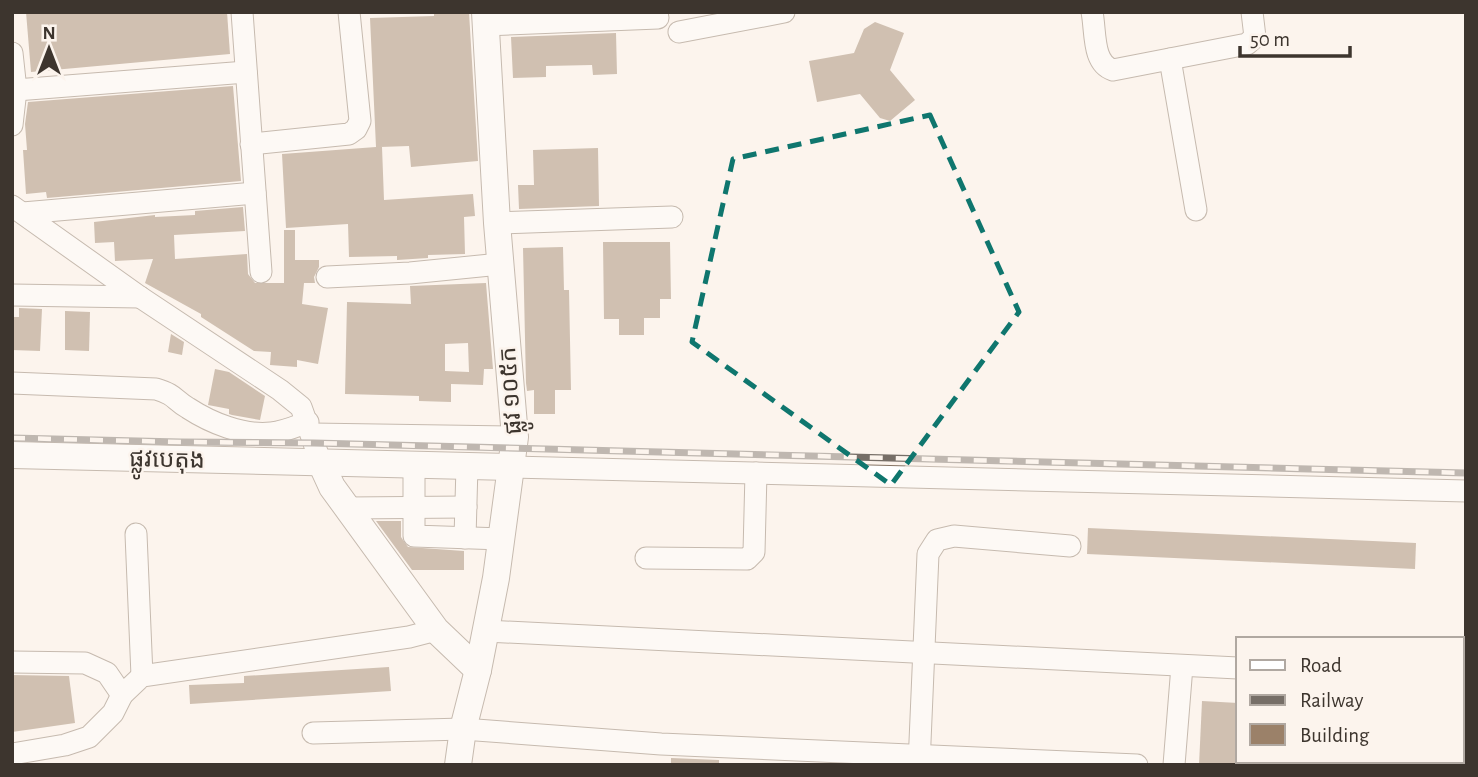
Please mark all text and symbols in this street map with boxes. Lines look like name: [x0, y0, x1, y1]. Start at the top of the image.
north arrow: [14, 14, 84, 84]
scale bar: [1240, 14, 1350, 58]
text: N: [42, 24, 56, 43]
text: 50 m: [1250, 29, 1290, 50]
street label: ផ្លូវ ១០៥ក: [496, 346, 535, 436]
street label: ផ្លូវបេតុង: [129, 447, 205, 482]
legend: [1236, 637, 1464, 763]
text: Road: [1300, 655, 1342, 676]
text: Railway: [1300, 690, 1363, 711]
text: Building: [1300, 725, 1370, 746]

